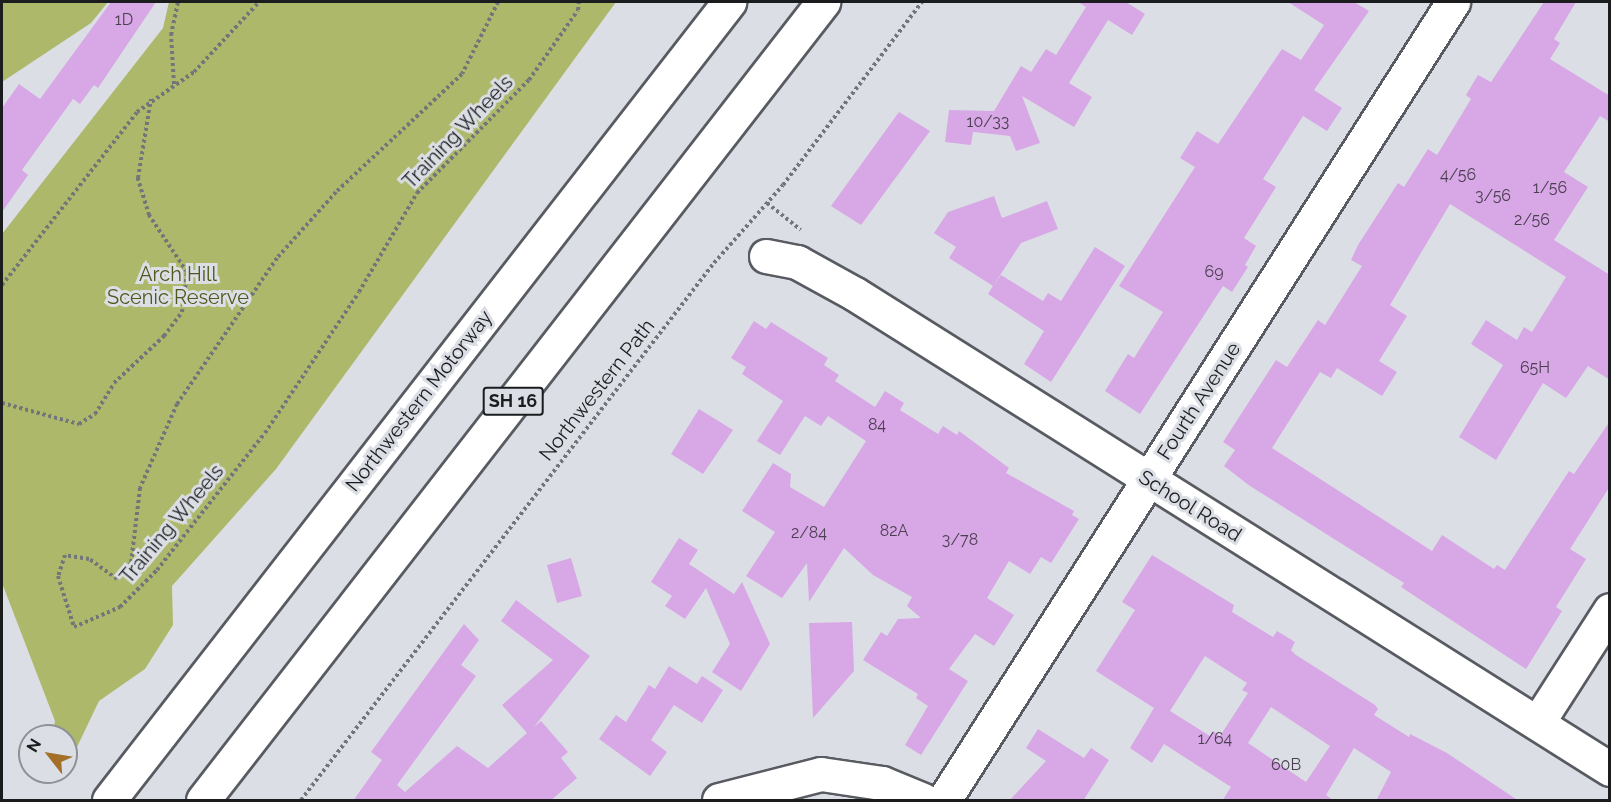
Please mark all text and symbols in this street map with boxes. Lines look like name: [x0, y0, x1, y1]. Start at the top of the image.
house number: 1D: [115, 10, 133, 30]
street label: Training Wheels: [398, 70, 518, 194]
house number: 10/33: [967, 112, 1009, 132]
house number: 4/56: [1440, 165, 1476, 185]
house number: 1/56: [1533, 178, 1567, 198]
house number: 3/56: [1475, 186, 1511, 206]
house number: 2/56: [1514, 210, 1550, 230]
house number: 69: [1204, 262, 1224, 282]
park label: Arch Hill Scenic Reserve: [107, 263, 249, 310]
street label: Northwestern Motorway: [341, 305, 497, 497]
street label: Northwestern Path: [534, 314, 660, 466]
street label: Fourth Avenue: [1152, 338, 1246, 464]
house number: 65H: [1520, 358, 1550, 378]
road number: SH 16: [482, 386, 544, 416]
house number: 84: [868, 415, 886, 435]
street label: Training Wheels: [115, 459, 229, 589]
street label: School Road: [1134, 465, 1246, 547]
house number: 82A: [880, 521, 908, 541]
house number: 2/84: [791, 523, 827, 543]
house number: 3/78: [942, 530, 978, 550]
north arrow: [18, 724, 78, 784]
house number: 1/64: [1198, 729, 1232, 749]
text: N: [23, 735, 45, 756]
house number: 60B: [1271, 755, 1301, 775]

